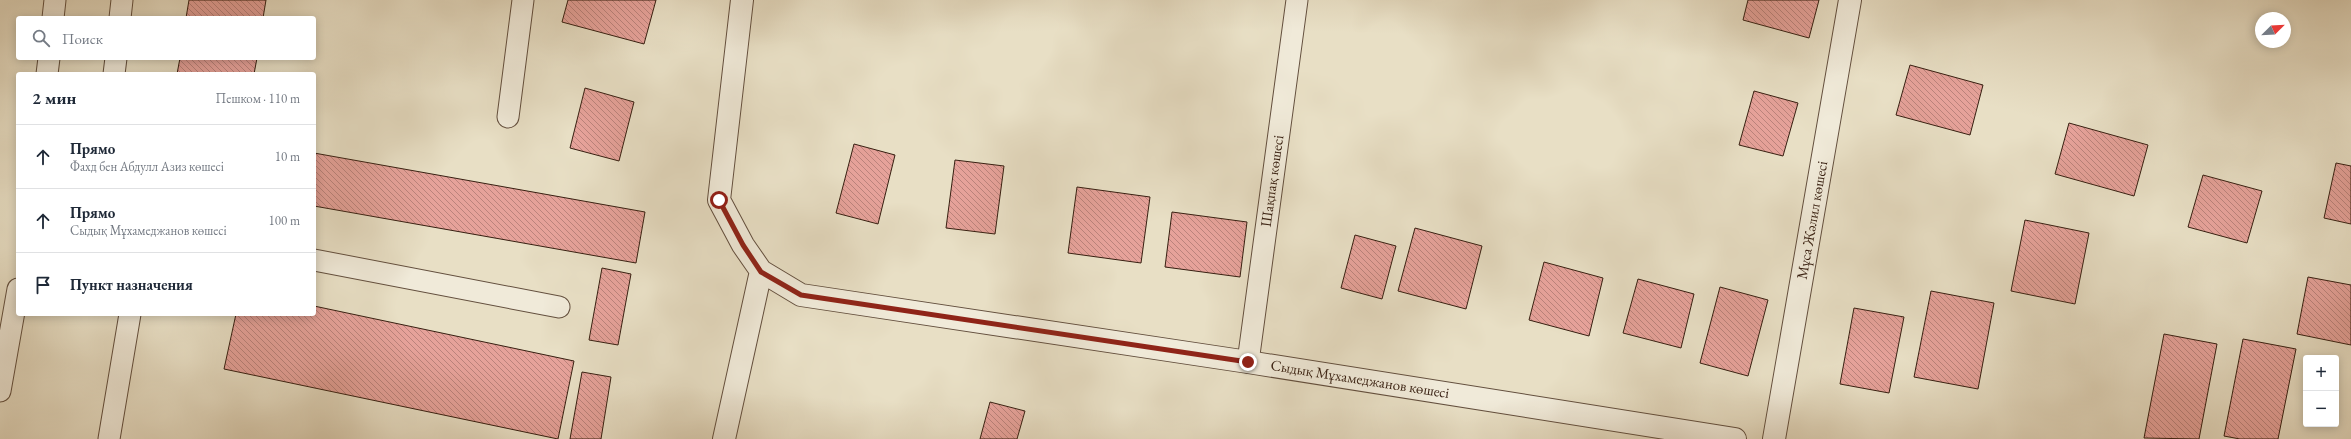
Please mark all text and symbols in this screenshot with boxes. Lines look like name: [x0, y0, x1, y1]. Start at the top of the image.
north arrow: [2255, 12, 2291, 48]
search box: [16, 16, 316, 60]
icon: search: [30, 27, 52, 49]
text: Поиск: [62, 29, 103, 48]
text: 2 мин: [32, 87, 76, 109]
text: Пешком · 110 m: [216, 90, 300, 107]
street label: Шақпақ көшесі: [1256, 133, 1287, 228]
text: Прямо: [70, 139, 115, 158]
icon: ahead: [32, 146, 54, 168]
text: 10 m: [275, 148, 300, 165]
text: Фахд бен Абдулл Азиз көшесі: [70, 158, 224, 175]
street label: Мұса Жәлил көшесі: [1792, 159, 1831, 281]
route start: [710, 191, 728, 209]
text: Прямо: [70, 203, 115, 222]
icon: ahead: [32, 210, 54, 232]
text: 100 m: [269, 212, 300, 229]
text: Сыдық Мұхамеджанов көшесі: [70, 222, 227, 239]
icon: arrive: [32, 274, 54, 296]
text: Пункт назначения: [70, 275, 193, 294]
route end: [1239, 353, 1257, 371]
street label: Сыдық Мұхамеджанов көшесі: [1269, 355, 1451, 402]
map controls: [2303, 355, 2339, 427]
button: +: [2303, 355, 2339, 391]
button: −: [2303, 391, 2339, 427]

